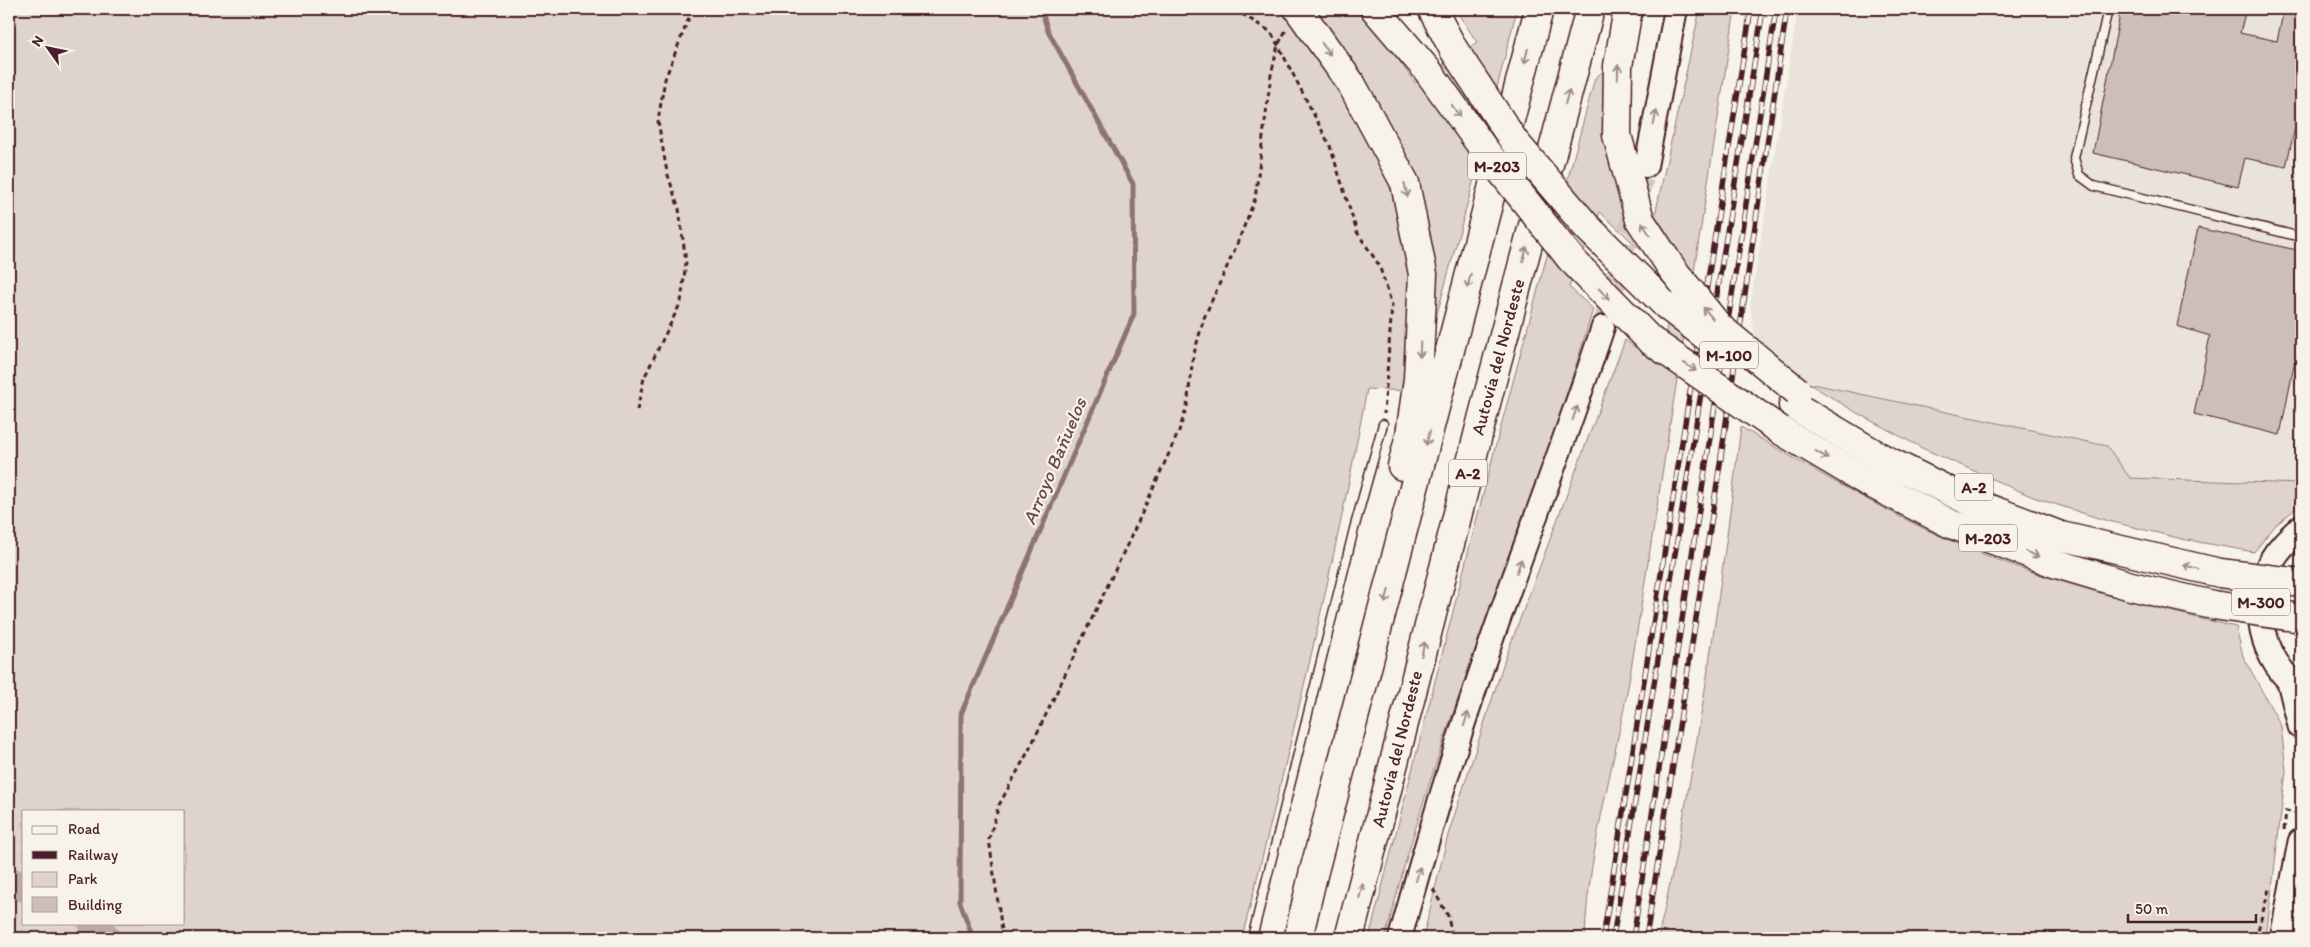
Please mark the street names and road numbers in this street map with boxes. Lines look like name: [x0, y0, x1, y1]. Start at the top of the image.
road number: M-203: [1468, 153, 1526, 180]
street label: Autovía del Nordeste: [1467, 276, 1529, 438]
road number: M-100: [1700, 342, 1758, 368]
road number: A-2: [1449, 459, 1487, 486]
road number: A-2: [1955, 474, 1993, 501]
road number: M-203: [1959, 524, 2017, 552]
road number: M-300: [2232, 588, 2290, 616]
street label: Autovía del Nordeste: [1367, 668, 1427, 830]

